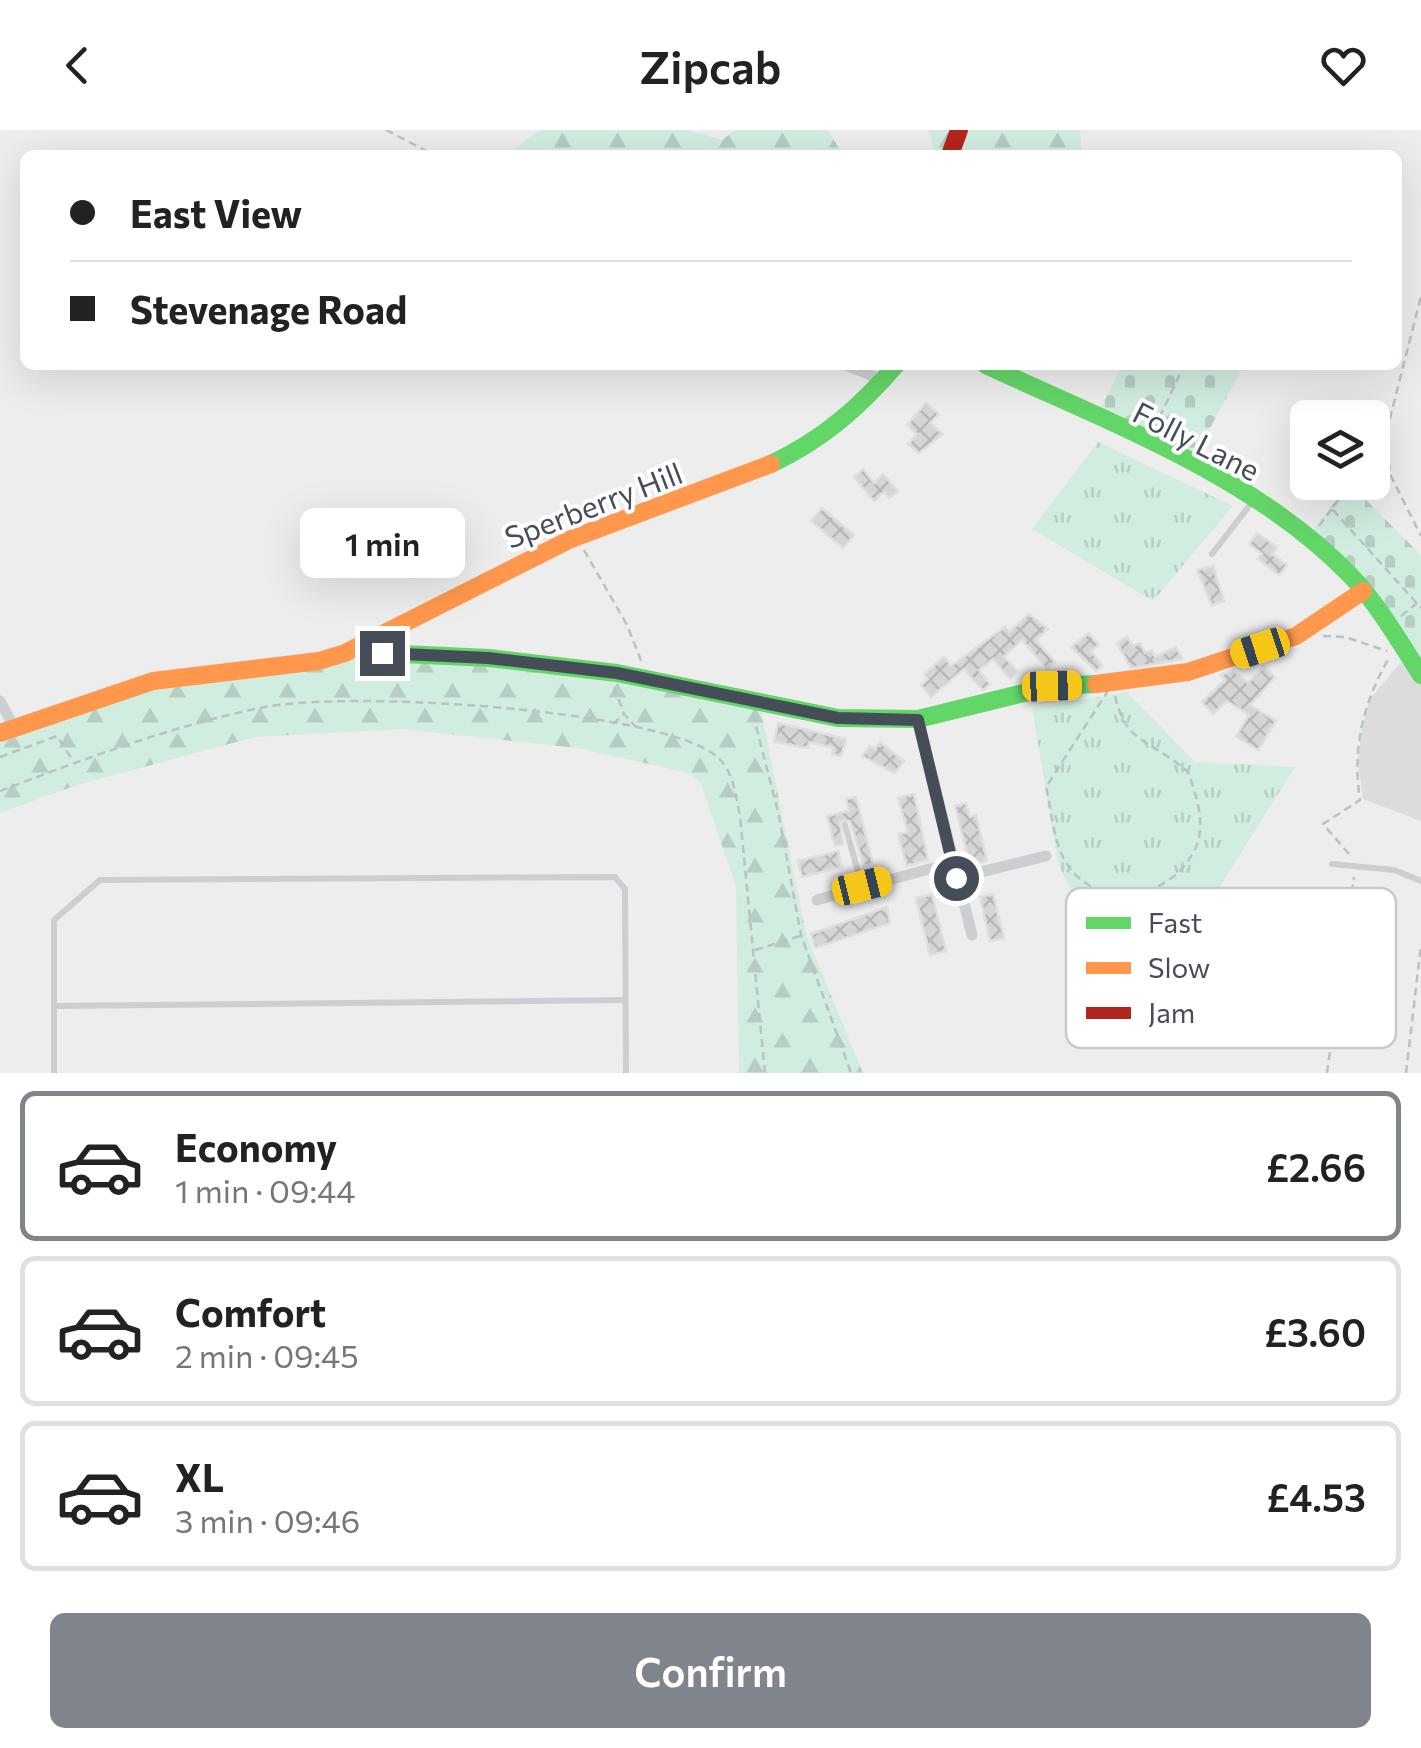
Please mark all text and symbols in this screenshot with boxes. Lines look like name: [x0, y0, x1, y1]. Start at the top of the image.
icon: back: [50, 38, 105, 93]
text: Zipcab: [640, 38, 781, 93]
icon: heart: [1316, 38, 1371, 93]
text: East View: [130, 189, 302, 236]
text: Stevenage Road: [130, 285, 407, 332]
street label: Folly Lane: [1128, 392, 1266, 488]
map controls: [1290, 400, 1390, 500]
button: layers: [1290, 400, 1390, 500]
street label: Sperberry Hill: [499, 453, 687, 555]
callout: 1 min: [300, 508, 464, 578]
text: 1 min: [345, 523, 420, 563]
car: [1227, 624, 1293, 672]
route end: [360, 631, 405, 676]
car: [1021, 670, 1083, 702]
route start: [934, 856, 979, 901]
car: [829, 864, 895, 908]
legend: [1066, 888, 1396, 1048]
text: Fast: [1148, 905, 1202, 939]
text: Slow: [1148, 950, 1210, 984]
text: Jam: [1148, 995, 1195, 1029]
icon: car: [55, 1121, 145, 1211]
text: Economy: [175, 1123, 337, 1170]
text: £2.66: [1266, 1143, 1366, 1190]
text: 1 min · 09:44: [175, 1170, 355, 1210]
icon: car: [55, 1286, 145, 1376]
text: Comfort: [175, 1288, 326, 1335]
text: £3.60: [1264, 1308, 1366, 1355]
text: 2 min · 09:45: [175, 1335, 359, 1375]
icon: car: [55, 1451, 145, 1541]
text: XL: [175, 1453, 224, 1500]
text: £4.53: [1266, 1473, 1366, 1520]
text: 3 min · 09:46: [175, 1500, 360, 1540]
button: Confirm: [50, 1613, 1371, 1728]

